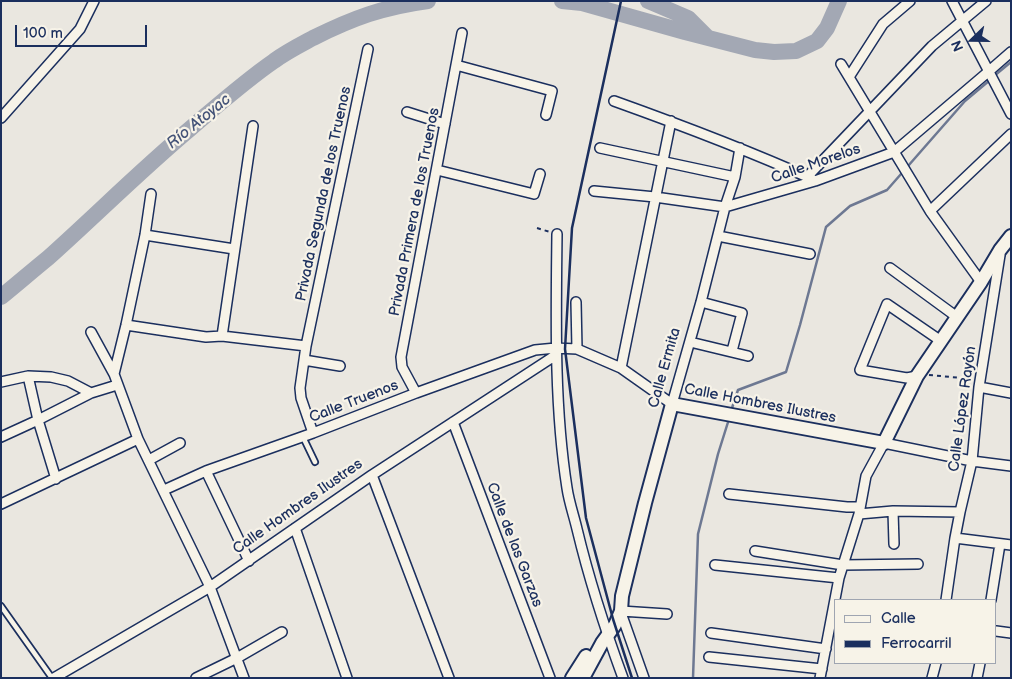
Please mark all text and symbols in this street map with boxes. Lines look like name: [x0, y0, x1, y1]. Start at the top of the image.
scale bar: [18, 15, 150, 47]
north arrow: [947, 15, 997, 65]
text: 100 m: [23, 24, 63, 43]
text: N: [948, 38, 967, 54]
street label: Privada Segunda de los Truenos: [292, 85, 356, 303]
water label: Río Atoyac: [163, 90, 235, 154]
street label: Privada Primera de los Truenos: [386, 106, 444, 318]
street label: Calle Morelos: [769, 140, 863, 188]
street label: Calle Ermita: [645, 326, 685, 410]
street label: Calle López Rayón: [945, 345, 981, 473]
street label: Calle Truenos: [307, 377, 401, 427]
street label: Calle Hombres Ilustres: [682, 380, 838, 428]
street label: Calle Hombres Ilustres: [230, 455, 366, 559]
street label: Calle de las Garzas: [482, 480, 546, 610]
legend: [834, 599, 997, 664]
text: Calle: [881, 609, 916, 628]
text: Ferrocarril: [881, 634, 952, 653]

